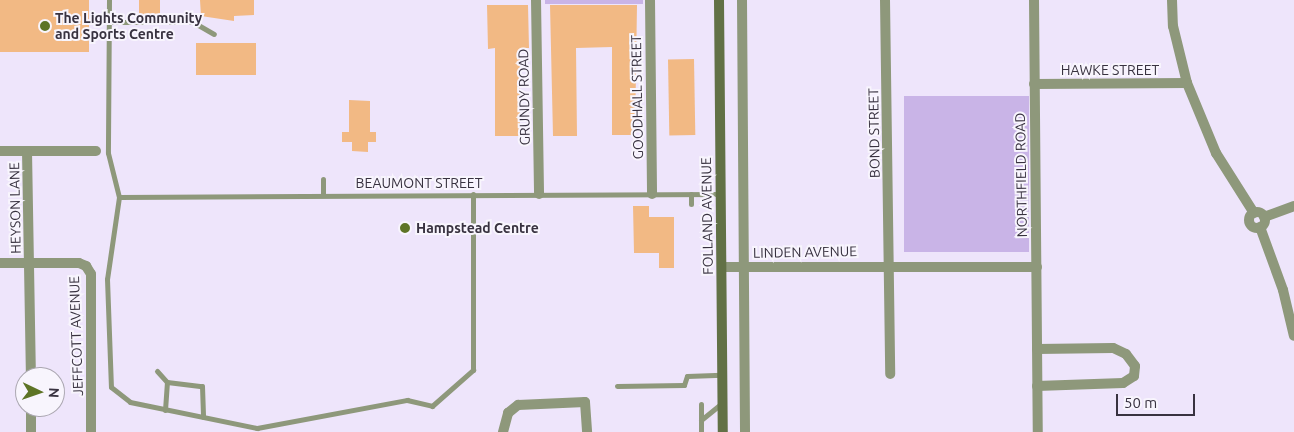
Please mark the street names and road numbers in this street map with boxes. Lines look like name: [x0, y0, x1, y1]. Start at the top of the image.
street label: GOODHALL STREET: [628, 35, 646, 159]
street label: GRUNDY ROAD: [515, 48, 533, 146]
street label: HAWKE STREET: [1061, 62, 1159, 78]
street label: BOND STREET: [865, 88, 883, 178]
street label: NORTHFIELD ROAD: [1012, 113, 1030, 237]
street label: FOLLAND AVENUE: [698, 157, 716, 275]
street label: HEYSON LANE: [6, 162, 24, 254]
street label: BEAUMONT STREET: [356, 175, 482, 191]
street label: LINDEN AVENUE: [753, 243, 857, 261]
street label: JEFFCOTT AVENUE: [66, 276, 86, 396]

